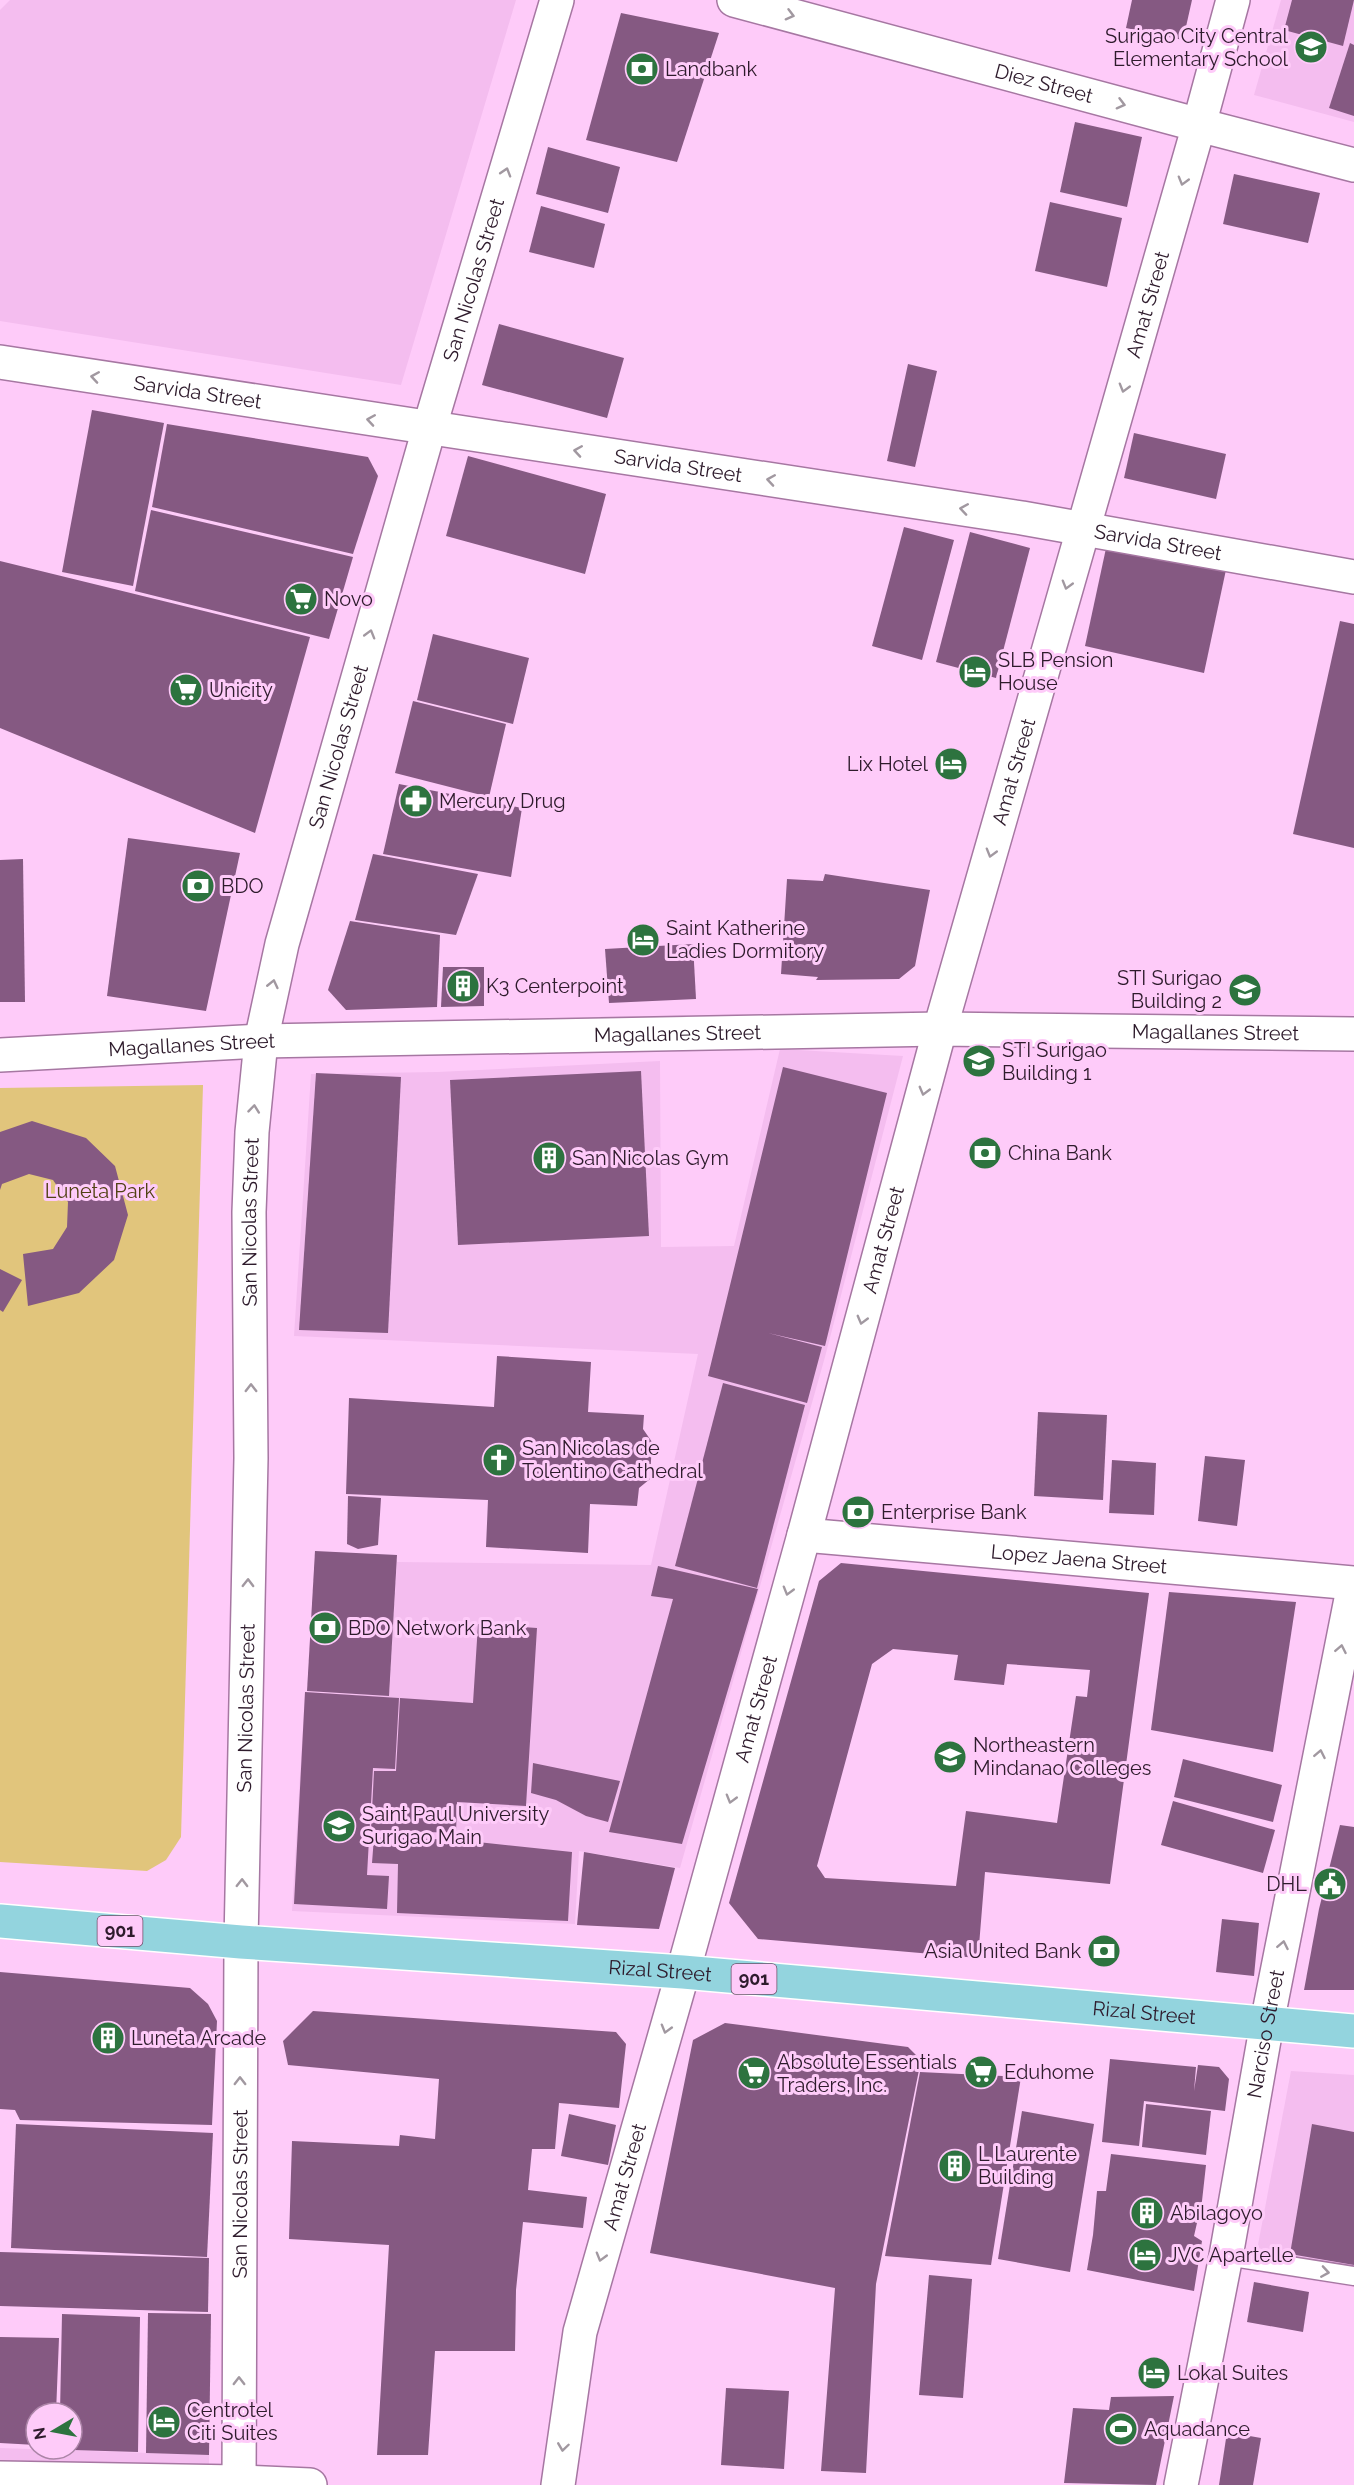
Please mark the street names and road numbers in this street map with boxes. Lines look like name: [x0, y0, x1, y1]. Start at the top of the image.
street label: Diez Street: [992, 59, 1096, 108]
street label: San Nicolas Street: [438, 195, 509, 364]
street label: Amat Street: [1121, 248, 1174, 361]
street label: Sarvida Street: [132, 371, 264, 414]
street label: Sarvida Street: [613, 444, 744, 487]
street label: Sarvida Street: [1092, 519, 1224, 565]
street label: San Nicolas Street: [304, 662, 373, 831]
street label: Amat Street: [987, 715, 1040, 828]
street label: Magallanes Street: [1132, 1019, 1300, 1045]
street label: Magallanes Street: [594, 1020, 762, 1047]
street label: Magallanes Street: [108, 1029, 276, 1061]
street label: San Nicolas Street: [237, 1137, 264, 1307]
street label: Amat Street: [857, 1183, 909, 1296]
street label: Lopez Jaena Street: [990, 1539, 1168, 1579]
street label: San Nicolas Street: [232, 1623, 260, 1793]
street label: Amat Street: [730, 1652, 782, 1765]
road number: 901: [98, 1916, 142, 1946]
street label: Rizal Street: [608, 1955, 713, 1987]
road number: 901: [732, 1964, 777, 1994]
street label: Narciso Street: [1242, 1967, 1289, 2100]
street label: Rizal Street: [1092, 1996, 1197, 2029]
street label: San Nicolas Street: [228, 2109, 252, 2279]
street label: Amat Street: [598, 2120, 651, 2233]

